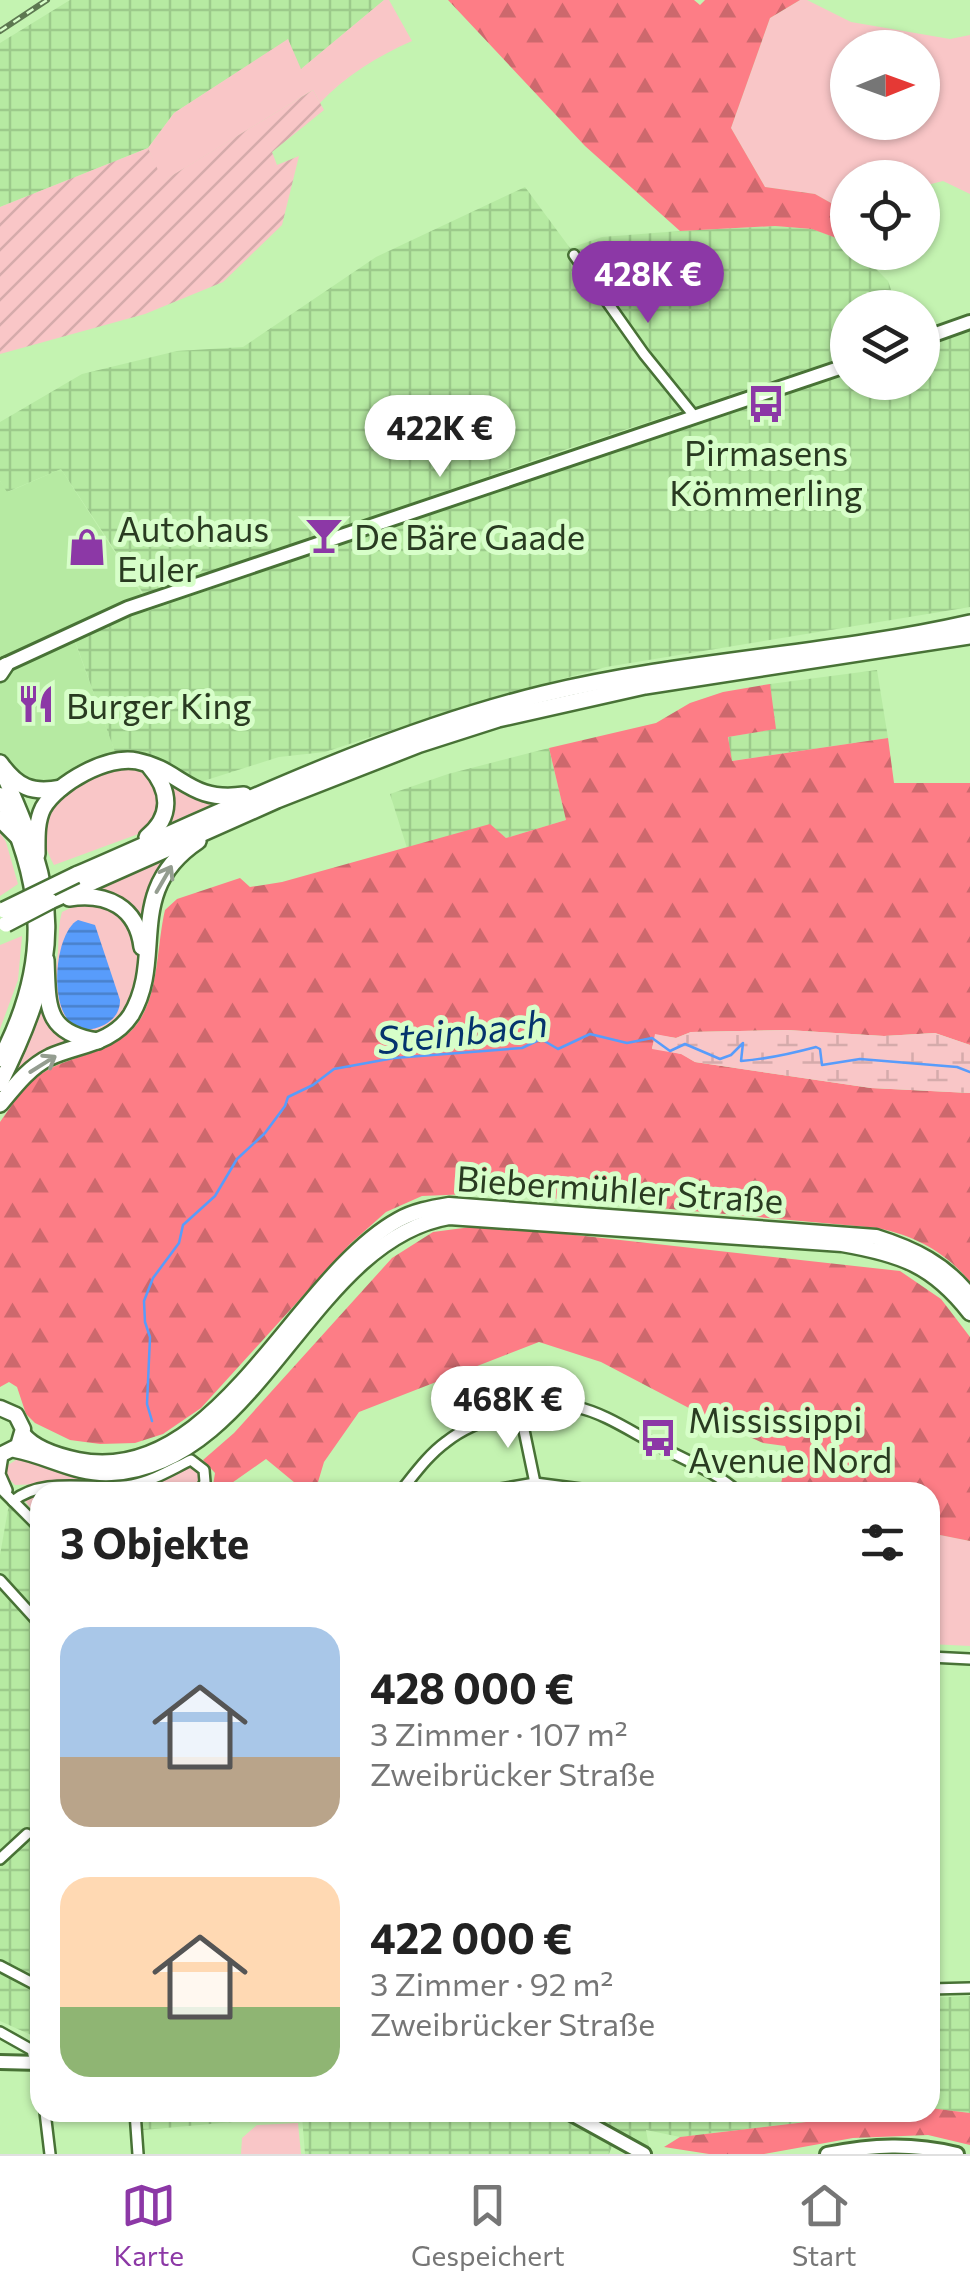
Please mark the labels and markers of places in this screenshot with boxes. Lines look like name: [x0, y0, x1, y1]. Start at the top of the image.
pin: 428K €: [567, 241, 729, 326]
bus stop icon: Pirmasens Kömmerling: [745, 383, 787, 425]
pin: 422K €: [359, 395, 521, 480]
place label: Pirmasens Kömmerling: [669, 430, 863, 513]
place label: Autohaus Euler: [117, 506, 269, 589]
bar icon: De Bäre Gaade: [303, 514, 345, 556]
place label: De Bäre Gaade: [354, 514, 585, 557]
shop icon: Autohaus Euler: [66, 526, 108, 568]
restaurant icon: Burger King: [15, 683, 57, 725]
place label: Burger King: [66, 683, 251, 726]
pin: 468K €: [427, 1366, 589, 1451]
place label: Mississippi Avenue Nord: [688, 1397, 892, 1480]
bus stop icon: Mississippi Avenue Nord: [637, 1417, 679, 1459]

